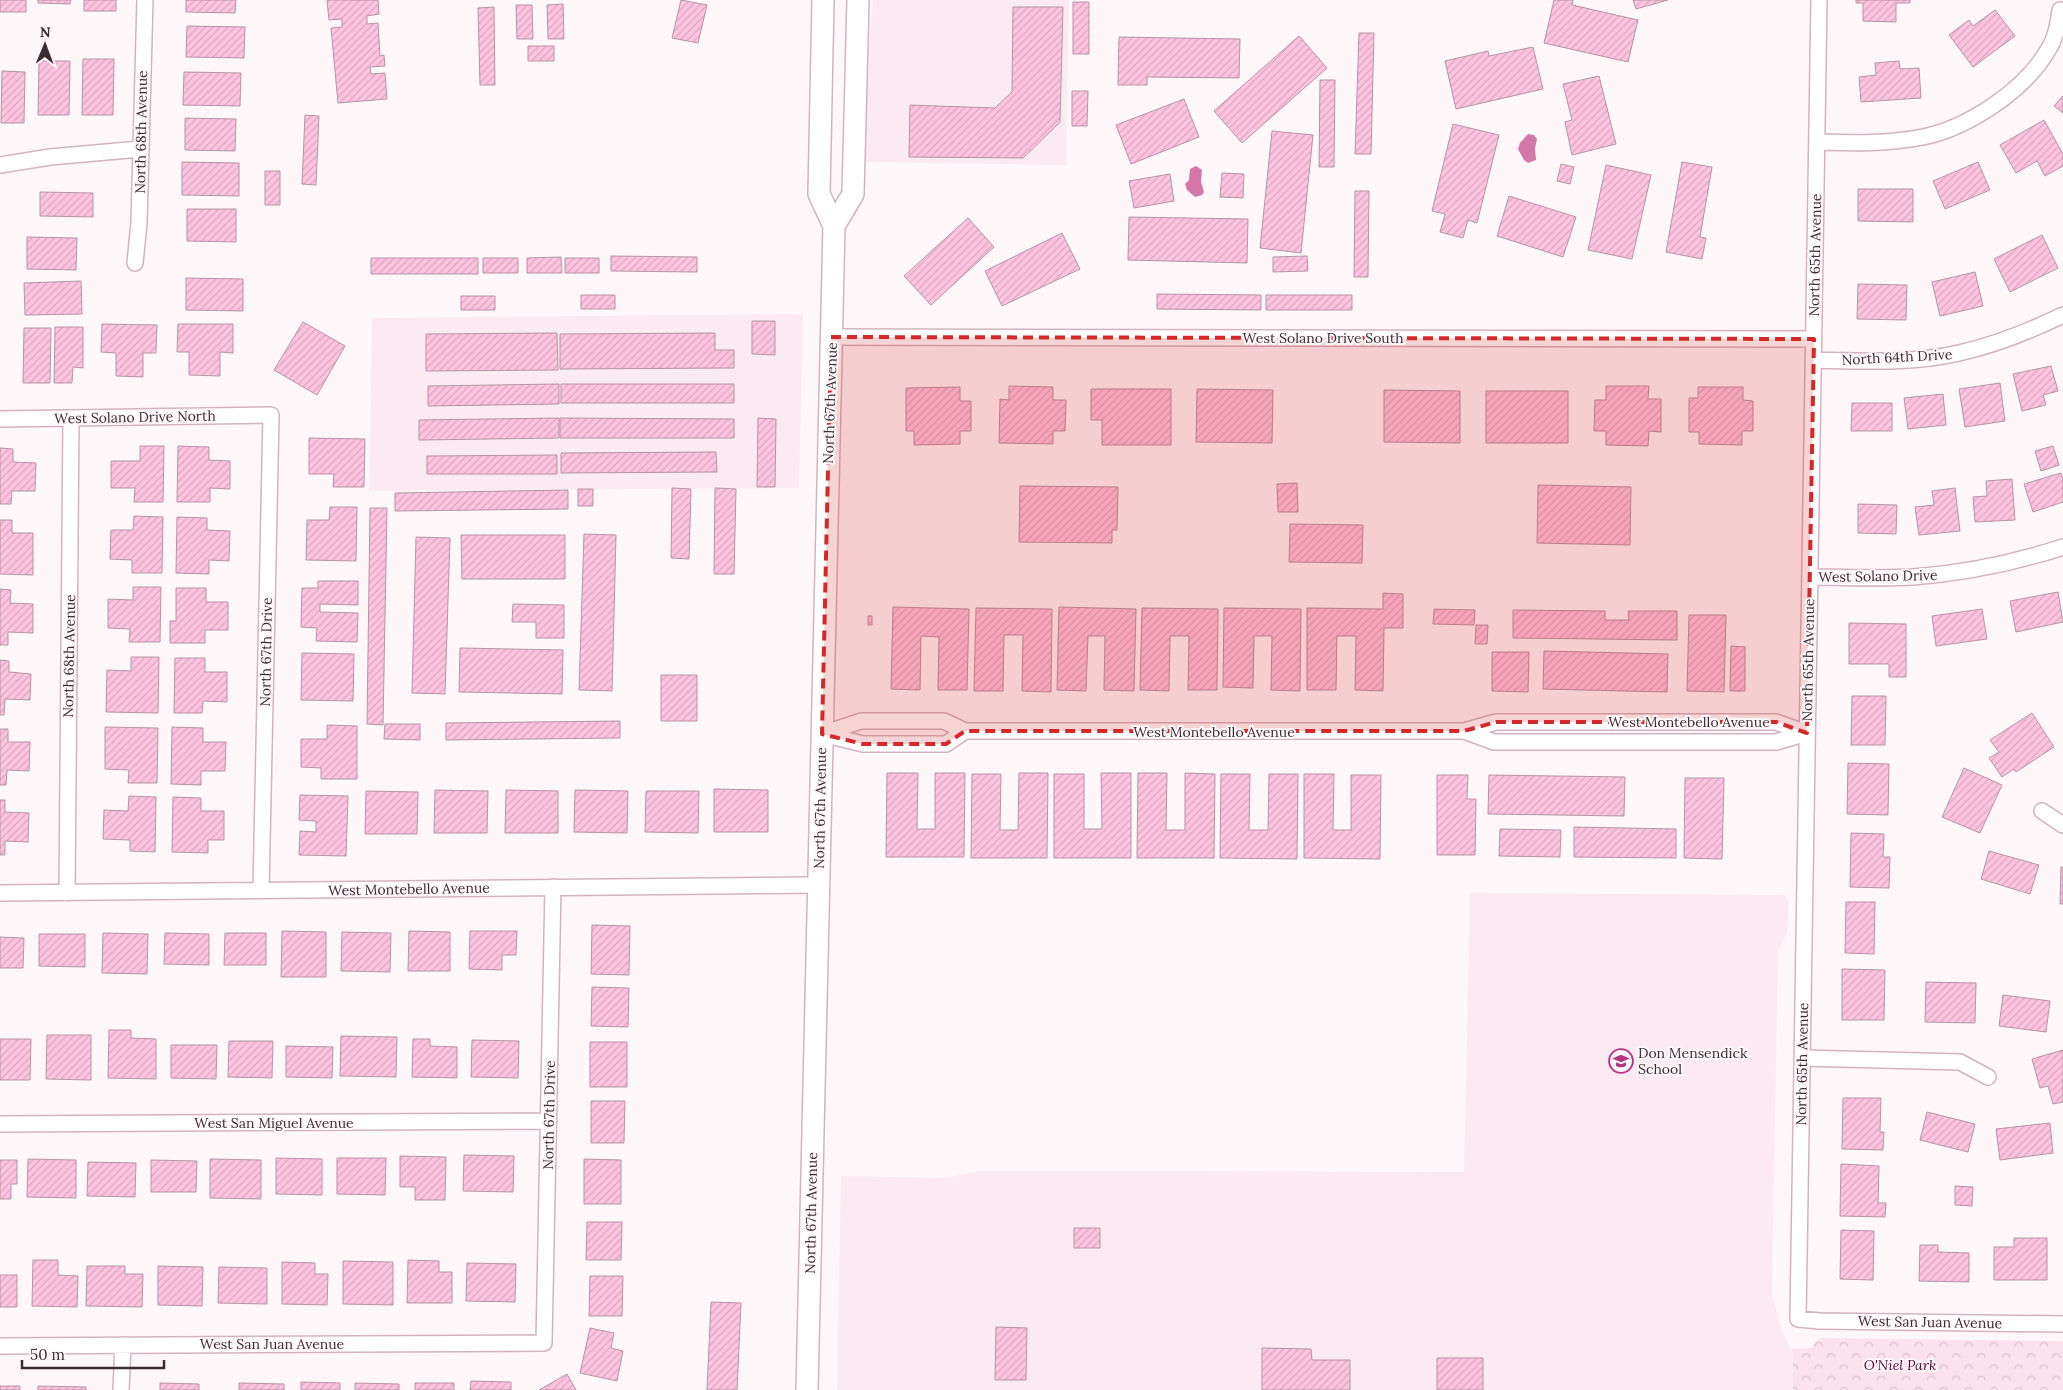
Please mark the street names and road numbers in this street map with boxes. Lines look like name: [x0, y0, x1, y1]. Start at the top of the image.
street label: North 68th Avenue: [131, 70, 151, 194]
street label: North 65th Avenue: [1805, 193, 1825, 317]
street label: West Solano Drive South: [1242, 329, 1404, 347]
street label: North 67th Avenue: [819, 341, 841, 464]
street label: North 64th Drive: [1841, 345, 1953, 369]
street label: West Solano Drive North: [54, 407, 216, 427]
street label: West Solano Drive: [1818, 566, 1938, 586]
street label: North 68th Avenue: [59, 594, 79, 718]
street label: North 67th Drive: [256, 597, 276, 707]
street label: North 65th Avenue: [1798, 598, 1818, 722]
street label: West Montebello Avenue: [1608, 713, 1770, 731]
street label: West Montebello Avenue: [1133, 723, 1295, 741]
street label: North 67th Avenue: [810, 747, 830, 869]
street label: West Montebello Avenue: [328, 879, 490, 899]
street label: North 65th Avenue: [1792, 1002, 1812, 1126]
street label: North 67th Drive: [539, 1060, 559, 1170]
street label: West San Miguel Avenue: [194, 1114, 354, 1132]
street label: North 67th Avenue: [801, 1152, 821, 1274]
street label: West San Juan Avenue: [1858, 1312, 2003, 1332]
street label: West San Juan Avenue: [200, 1335, 345, 1353]

